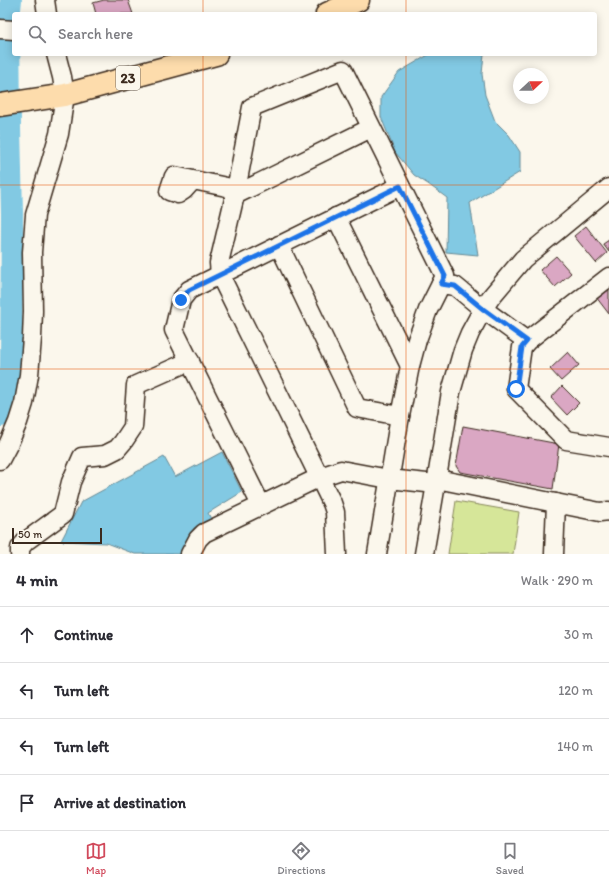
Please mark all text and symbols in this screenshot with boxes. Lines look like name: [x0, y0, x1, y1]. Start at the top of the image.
search box: [12, 12, 597, 56]
icon: search: [26, 23, 48, 45]
text: Search here: [58, 25, 133, 43]
road number: 23: [116, 66, 140, 90]
north arrow: [513, 68, 549, 104]
route end: [172, 291, 190, 309]
route start: [507, 380, 525, 398]
scale bar: [12, 526, 102, 545]
text: 50 m: [18, 528, 42, 541]
text: 4 min: [16, 570, 58, 590]
text: Walk · 290 m: [521, 573, 593, 588]
icon: ahead: [16, 624, 38, 646]
text: Continue: [54, 626, 113, 644]
text: 30 m: [564, 627, 593, 642]
icon: left: [16, 680, 38, 702]
text: Turn left: [54, 682, 109, 700]
text: 120 m: [558, 683, 593, 698]
icon: left: [16, 736, 38, 758]
text: Turn left: [54, 738, 109, 756]
text: 140 m: [557, 739, 593, 754]
icon: arrive: [16, 792, 38, 814]
text: Arrive at destination: [54, 794, 186, 812]
tab: Map: [85, 840, 107, 877]
tab: Directions: [277, 840, 326, 877]
tab: Saved: [496, 840, 524, 877]

